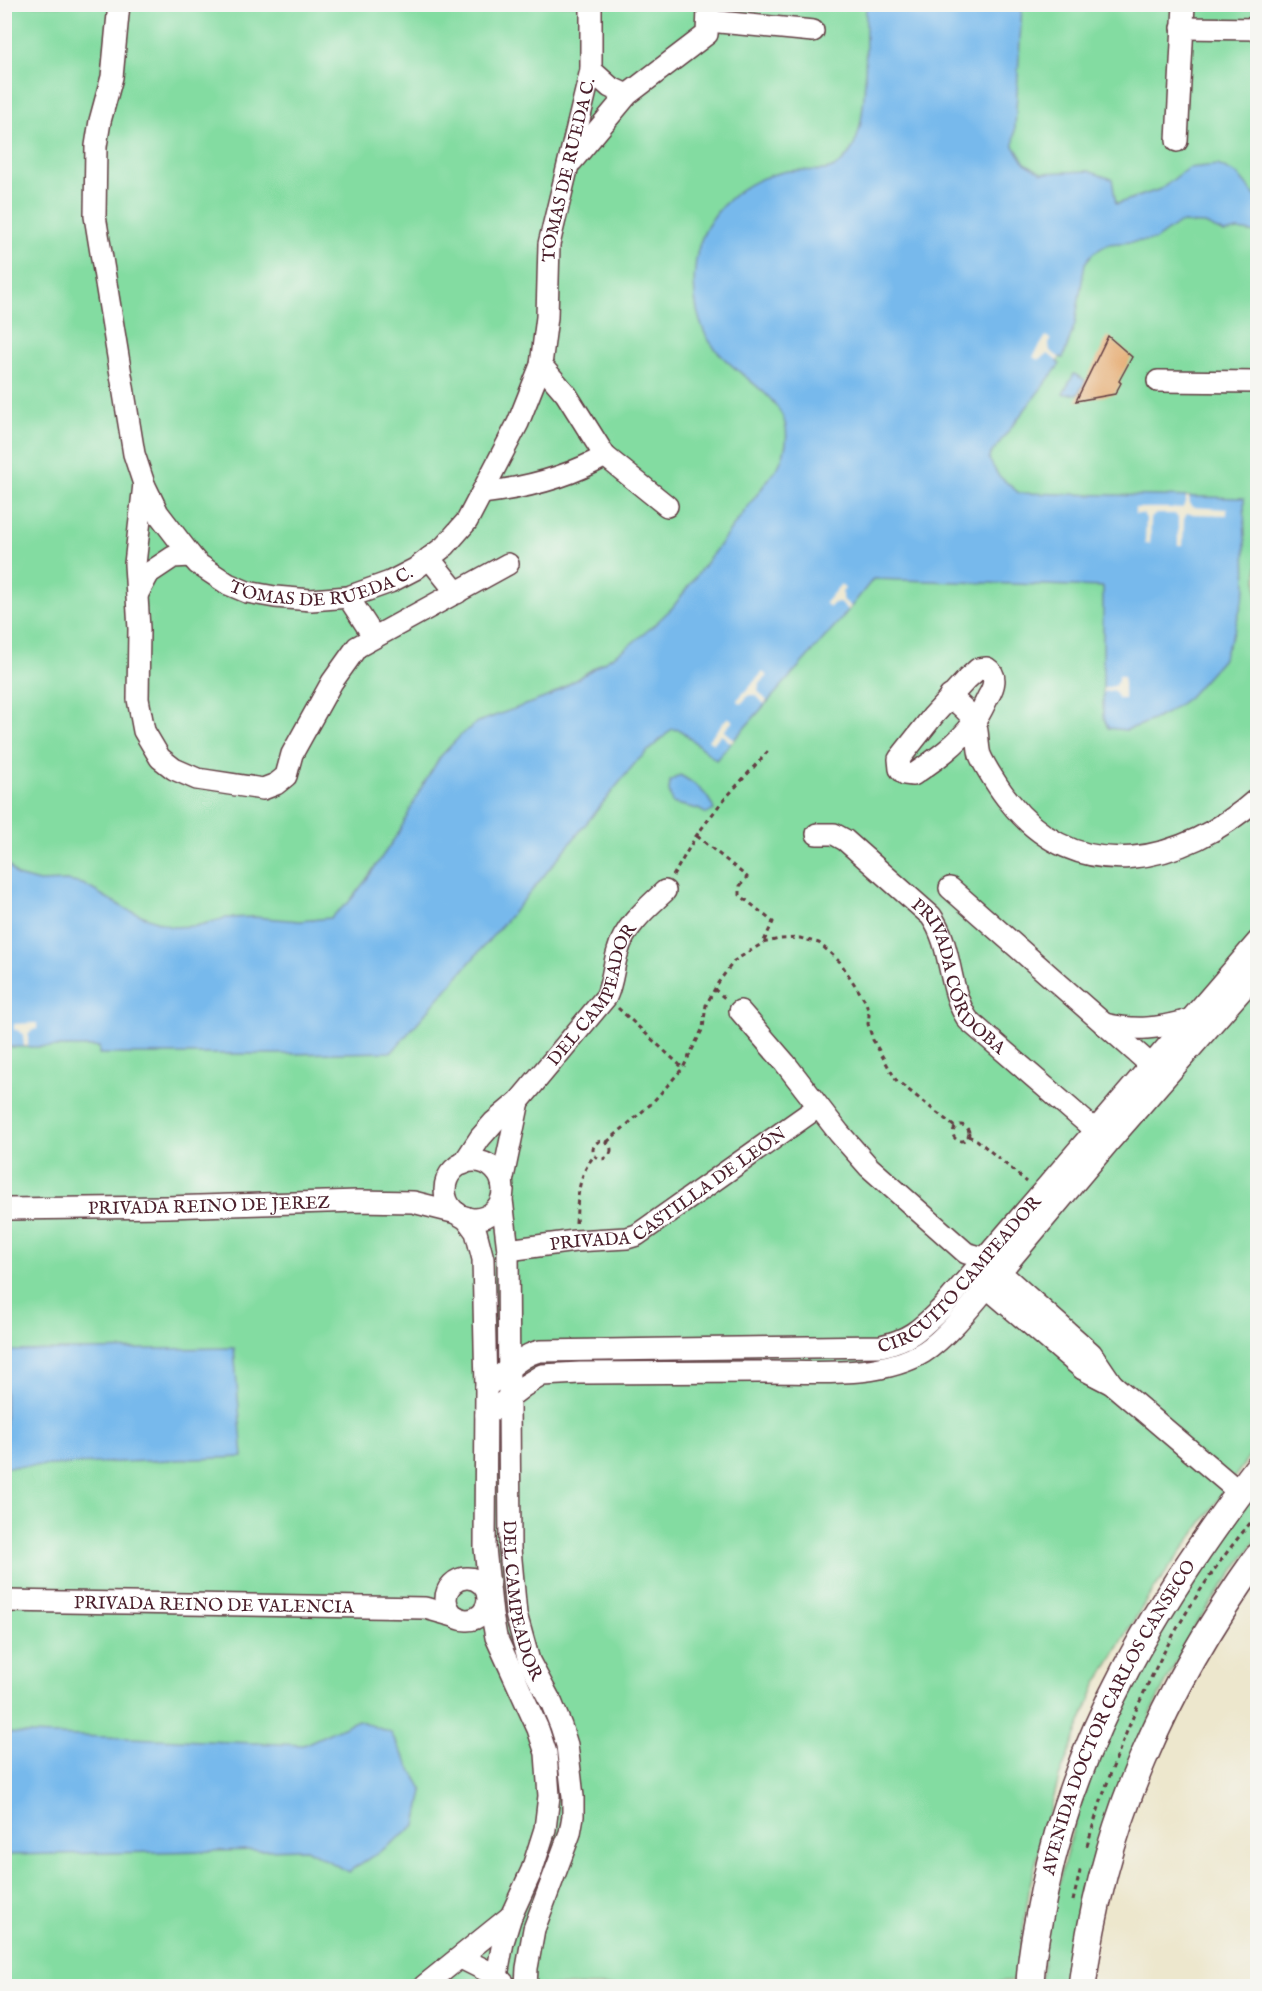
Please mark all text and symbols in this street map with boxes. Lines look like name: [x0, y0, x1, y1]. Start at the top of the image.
street label: TOMAS DE RUEDA C.: [538, 76, 602, 262]
street label: TOMAS DE RUEDA C.: [225, 562, 417, 613]
street label: PRIVADA CÓRDOBA: [906, 894, 1010, 1061]
street label: DEL CAMPEADOR: [543, 918, 643, 1071]
street label: PRIVADA CASTILLA DE LEÓN: [548, 1123, 792, 1257]
street label: CIRCUITO CAMPEADOR: [876, 1191, 1047, 1359]
street label: PRIVADA REINO DE JEREZ: [88, 1192, 331, 1221]
street label: DEL CAMPEADOR: [497, 1520, 548, 1686]
street label: AVENIDA DOCTOR CARLOS CANSECO: [1038, 1556, 1202, 1879]
street label: PRIVADA REINO DE VALENCIA: [74, 1592, 355, 1620]

